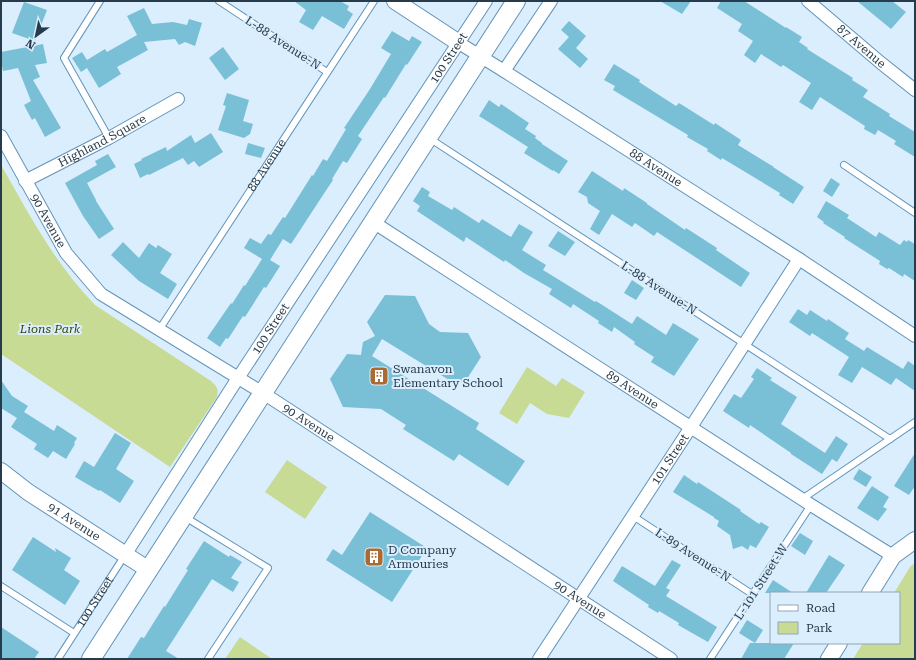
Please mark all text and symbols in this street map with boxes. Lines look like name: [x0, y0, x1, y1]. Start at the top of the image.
street label: L-88 Avenue-N: [243, 13, 324, 73]
north arrow: [16, 16, 56, 56]
street label: 87 Avenue: [834, 22, 889, 71]
street label: 100 Street: [427, 30, 470, 86]
text: N: [23, 36, 38, 52]
street label: Highland Square: [56, 111, 149, 170]
street label: 88 Avenue: [245, 136, 289, 194]
street label: 88 Avenue: [627, 146, 685, 190]
street label: 90 Avenue: [28, 191, 69, 251]
street label: L-88 Avenue-N: [619, 258, 700, 318]
street label: 100 Street: [249, 300, 292, 357]
park label: Lions Park: [19, 322, 81, 336]
place label: Swanavon Elementary School: [393, 362, 503, 390]
building icon: Swanavon Elementary School: [368, 365, 390, 387]
street label: 89 Avenue: [604, 368, 662, 412]
street label: 90 Avenue: [280, 401, 338, 445]
street label: 101 Street: [648, 431, 692, 487]
street label: 91 Avenue: [45, 500, 103, 544]
street label: L-89 Avenue-N: [653, 525, 734, 585]
street label: L-101 Street-W: [731, 541, 791, 623]
place label: D Company Armouries: [388, 543, 457, 571]
building icon: D Company Armouries: [363, 546, 385, 568]
street label: 100 Street: [73, 573, 117, 630]
street label: 90 Avenue: [551, 578, 609, 622]
legend: [770, 592, 900, 644]
text: Road: [806, 601, 836, 615]
text: Park: [806, 621, 833, 635]

